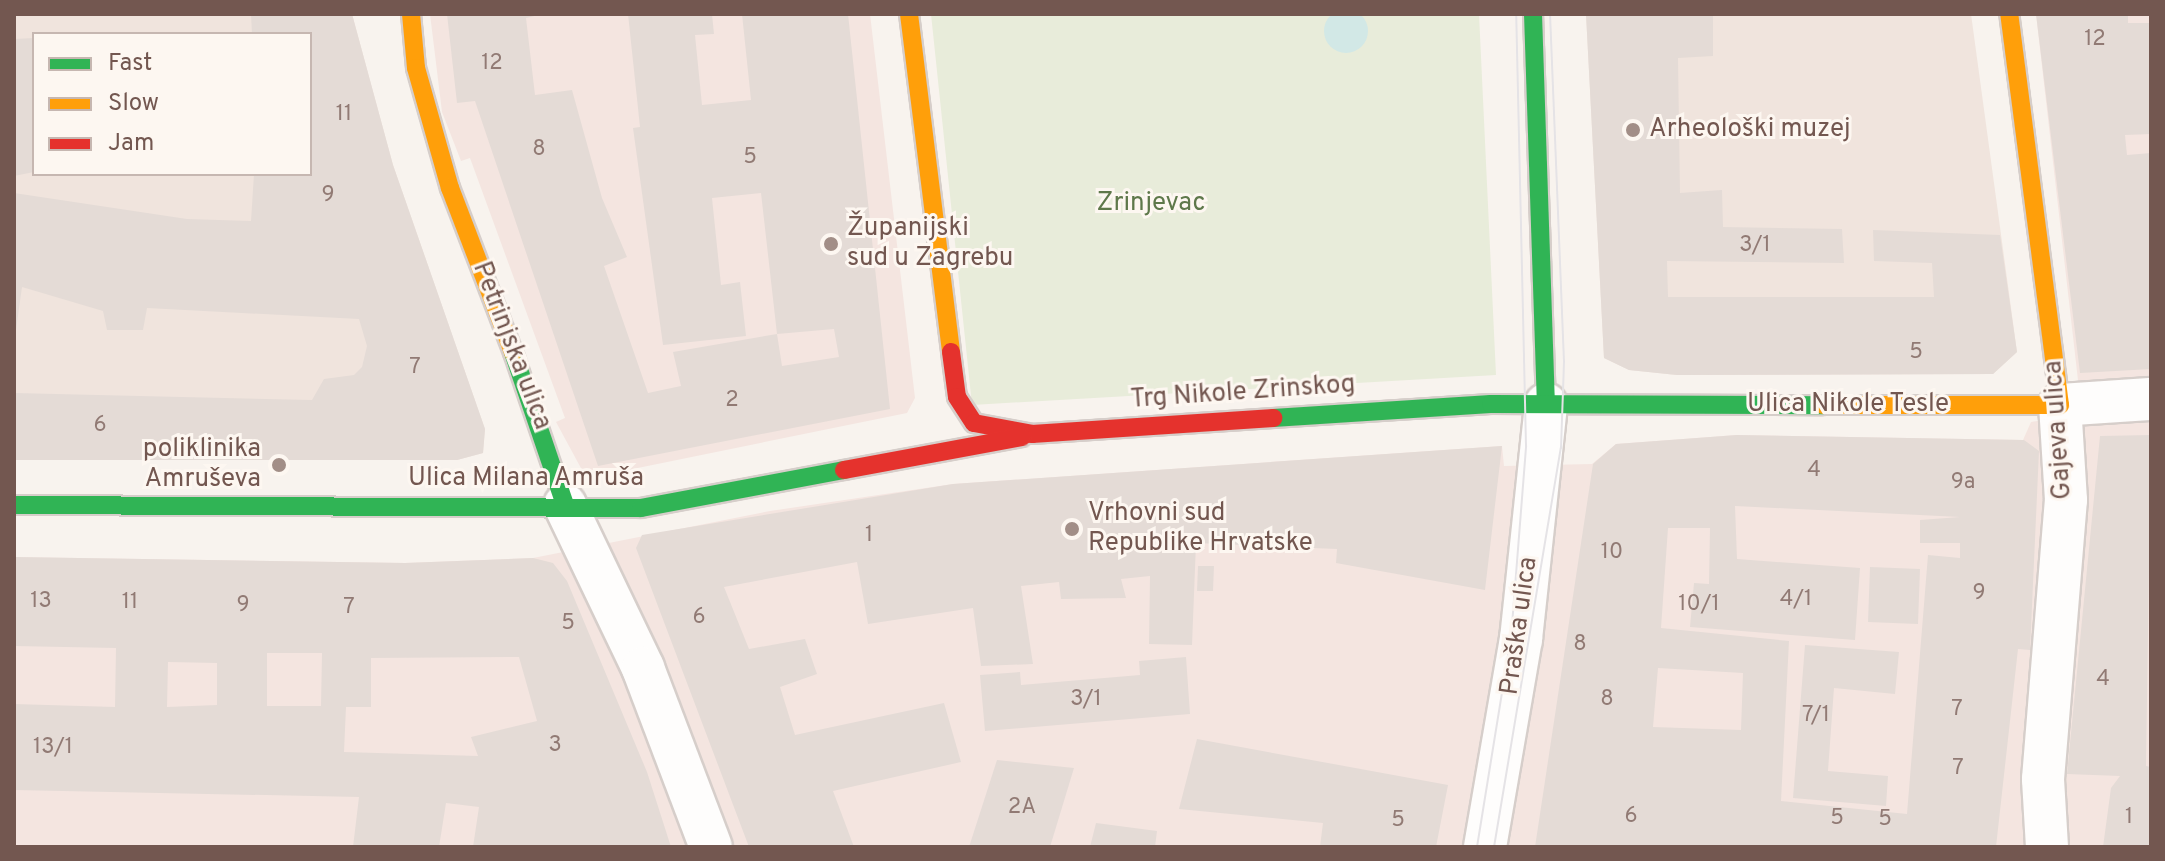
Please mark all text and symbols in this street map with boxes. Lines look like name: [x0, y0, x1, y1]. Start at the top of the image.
house number: 12: [2084, 27, 2106, 53]
legend: [32, 32, 312, 176]
text: Fast: [108, 49, 152, 79]
house number: 12: [481, 51, 503, 77]
text: Slow: [108, 89, 159, 119]
house number: 11: [336, 102, 352, 128]
place label: Arheološki muzej: [1649, 114, 1851, 146]
marker: Arheološki muzej: [1624, 121, 1642, 139]
text: Jam: [108, 129, 154, 159]
house number: 8: [532, 137, 546, 163]
house number: 5: [743, 145, 757, 171]
house number: 9: [321, 183, 335, 209]
park label: Zrinjevac: [1097, 188, 1205, 220]
place label: Županijski sud u Zagrebu: [847, 213, 1013, 274]
house number: 3/1: [1739, 233, 1771, 259]
marker: Županijski sud u Zagrebu: [822, 235, 840, 253]
street label: Petrinjska ulica: [465, 258, 557, 434]
house number: 5: [1909, 340, 1923, 366]
house number: 7: [409, 355, 421, 381]
street label: Gajeva ulica: [2039, 359, 2079, 501]
street label: Trg Nikole Zrinskog: [1129, 370, 1357, 416]
house number: 2: [725, 388, 739, 414]
street label: Ulica Nikole Tesle: [1747, 389, 1949, 421]
house number: 6: [93, 413, 107, 439]
place label: poliklinika Amruševa: [143, 434, 261, 496]
marker: poliklinika Amruševa: [268, 454, 290, 476]
house number: 4: [1807, 458, 1821, 484]
street label: Ulica Milana Amruša: [408, 463, 644, 495]
house number: 9a: [1951, 470, 1975, 496]
place label: Vrhovni sud Republike Hrvatske: [1088, 498, 1313, 560]
marker: Vrhovni sud Republike Hrvatske: [1063, 520, 1081, 538]
house number: 1: [865, 523, 873, 549]
house number: 10: [1601, 540, 1623, 566]
street label: Praška ulica: [1495, 555, 1545, 697]
house number: 9: [1972, 581, 1986, 607]
house number: 4/1: [1780, 587, 1812, 613]
house number: 13: [30, 589, 52, 615]
house number: 11: [122, 590, 138, 616]
house number: 10/1: [1678, 592, 1720, 618]
house number: 9: [236, 593, 250, 619]
house number: 7: [343, 595, 355, 621]
house number: 6: [692, 605, 706, 631]
house number: 5: [561, 611, 575, 637]
house number: 8: [1573, 632, 1587, 658]
house number: 4: [2096, 667, 2110, 693]
house number: 3/1: [1070, 687, 1102, 713]
house number: 8: [1600, 687, 1614, 713]
house number: 7: [1951, 697, 1963, 723]
house number: 7/1: [1802, 703, 1830, 729]
house number: 3: [548, 733, 562, 759]
house number: 13/1: [33, 735, 73, 761]
house number: 7: [1952, 756, 1964, 782]
house number: 2A: [1008, 795, 1036, 821]
house number: 6: [1624, 804, 1638, 830]
house number: 1: [2125, 805, 2133, 831]
house number: 5: [1830, 806, 1844, 832]
house number: 5: [1878, 807, 1892, 833]
house number: 5: [1391, 808, 1405, 834]

